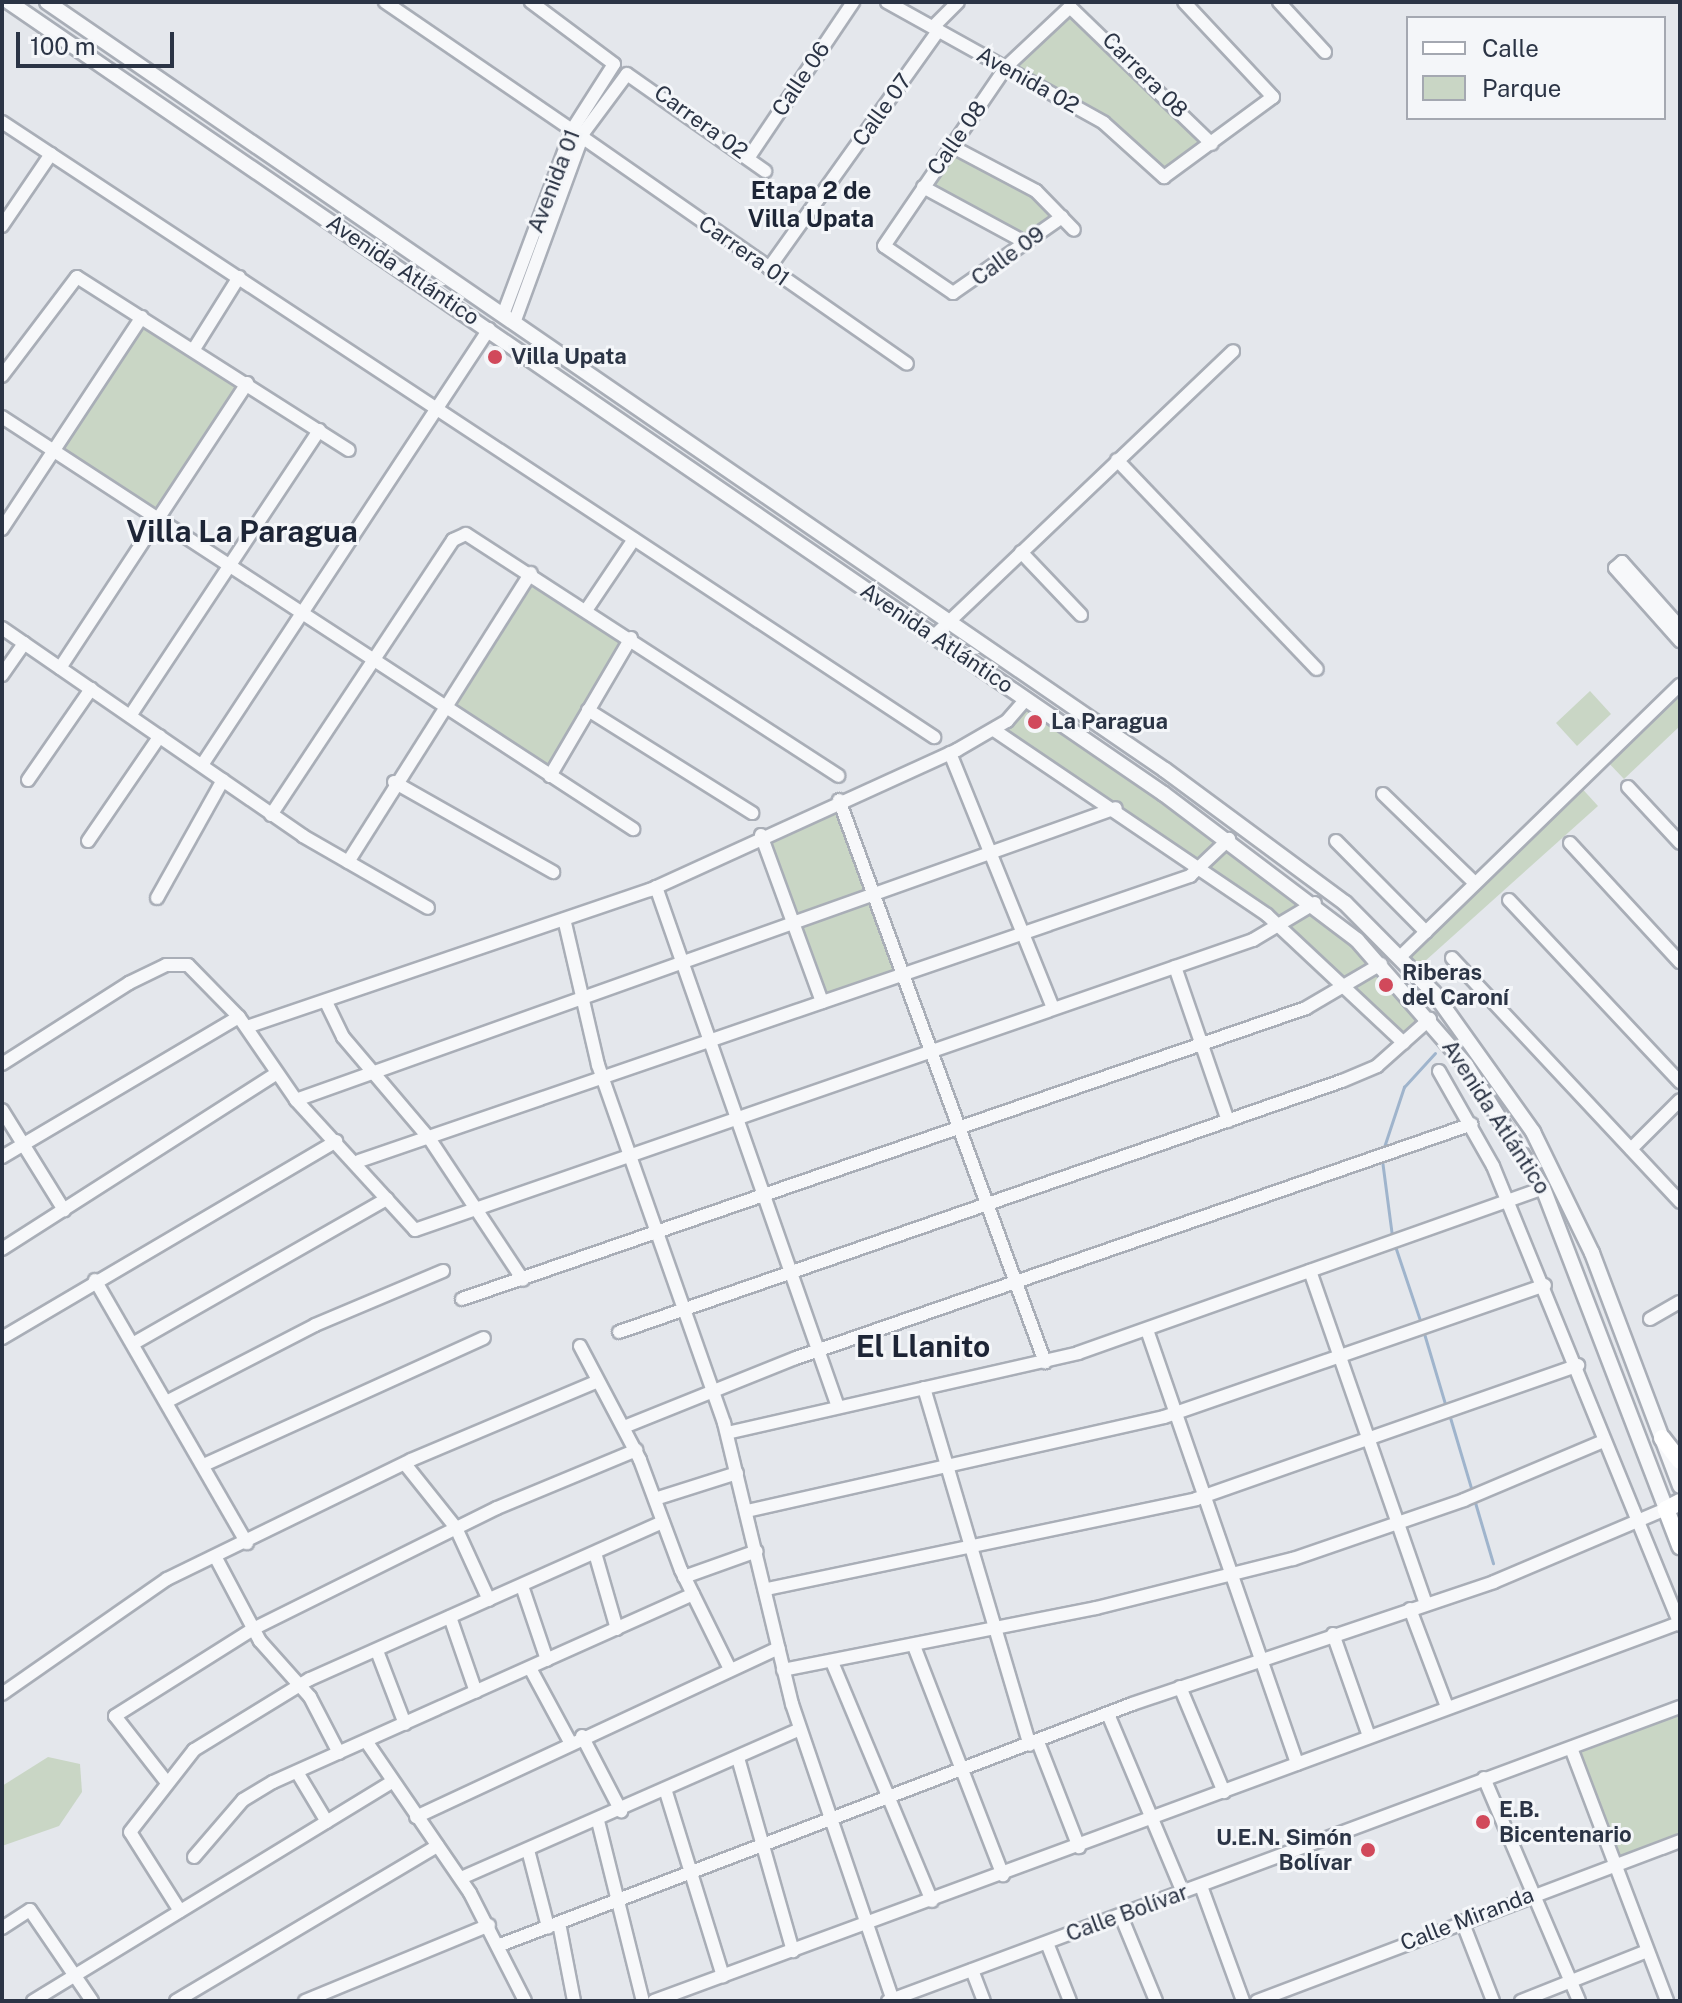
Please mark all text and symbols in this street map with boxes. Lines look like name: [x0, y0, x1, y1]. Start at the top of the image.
scale bar: [20, 16, 178, 66]
legend: [1406, 16, 1666, 120]
street label: Carrera 08: [1097, 27, 1193, 123]
text: 100 m: [30, 32, 96, 60]
text: Calle: [1482, 34, 1539, 62]
street label: Calle 06: [766, 37, 836, 121]
street label: Avenida 02: [972, 41, 1084, 119]
street label: Calle 07: [847, 68, 917, 152]
text: Parque: [1482, 74, 1561, 102]
street label: Carrera 02: [649, 79, 753, 165]
street label: Calle 08: [922, 96, 992, 180]
street label: Avenida 01: [522, 125, 586, 237]
district label: Etapa 2 de Villa Upata: [748, 177, 874, 233]
street label: Avenida Atlántico: [322, 209, 484, 331]
street label: Carrera 01: [694, 210, 794, 292]
street label: Calle 09: [966, 220, 1050, 292]
place label: Villa Upata: [511, 344, 627, 370]
marker: Villa Upata: [486, 348, 504, 366]
district label: Villa La Paragua: [126, 513, 358, 549]
street label: Avenida Atlántico: [856, 577, 1018, 699]
place label: La Paragua: [1051, 709, 1168, 735]
marker: La Paragua: [1026, 713, 1044, 731]
place label: Riberas del Caroní: [1402, 959, 1509, 1010]
marker: Riberas del Caroní: [1377, 976, 1395, 994]
street label: Avenida Atlántico: [1436, 1035, 1556, 1199]
district label: El Llanito: [856, 1328, 990, 1364]
place label: E.B. Bicentenario: [1499, 1796, 1632, 1848]
marker: E.B. Bicentenario: [1474, 1813, 1492, 1831]
place label: U.E.N. Simón Bolívar: [1216, 1824, 1352, 1876]
marker: U.E.N. Simón Bolívar: [1359, 1841, 1377, 1859]
street label: Calle Bolívar: [1062, 1879, 1192, 1947]
street label: Calle Miranda: [1397, 1881, 1537, 1957]

